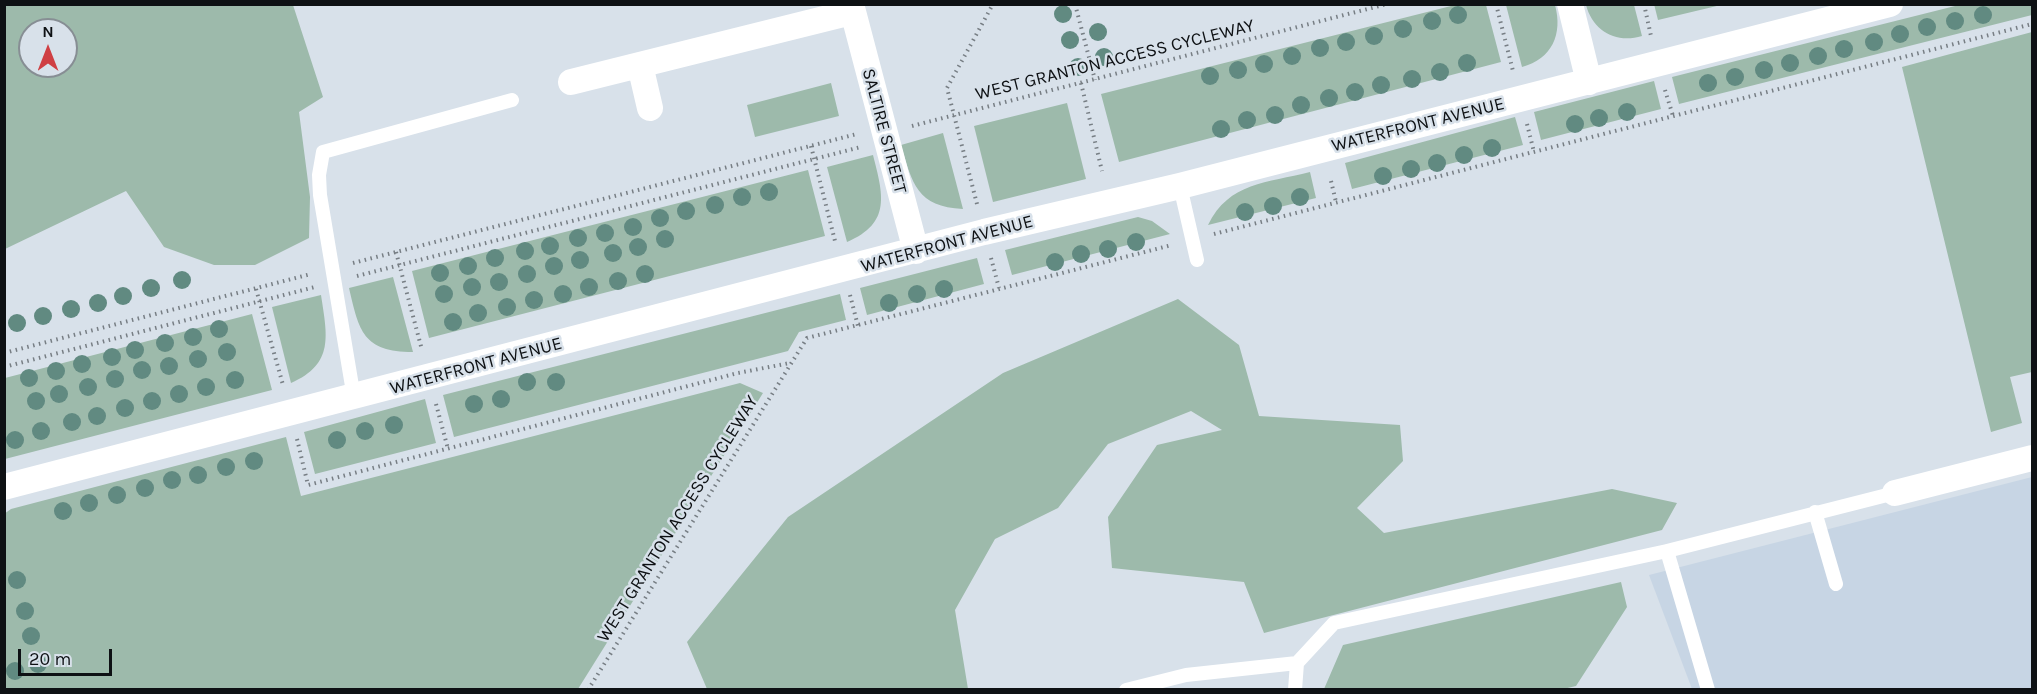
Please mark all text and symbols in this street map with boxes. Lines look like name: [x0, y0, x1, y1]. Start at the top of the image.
street label: WEST GRANTON ACCESS CYCLEWAY: [973, 15, 1257, 105]
north arrow: [18, 18, 78, 78]
text: N: [42, 22, 54, 41]
street label: SALTIRE STREET: [857, 66, 911, 196]
street label: WATERFRONT AVENUE: [1329, 93, 1507, 157]
street label: WATERFRONT AVENUE: [859, 211, 1035, 277]
street label: WATERFRONT AVENUE: [388, 333, 564, 399]
street label: WEST GRANTON ACCESS CYCLEWAY: [593, 392, 763, 646]
scale bar: [21, 637, 116, 675]
text: 20 m: [29, 648, 71, 670]

